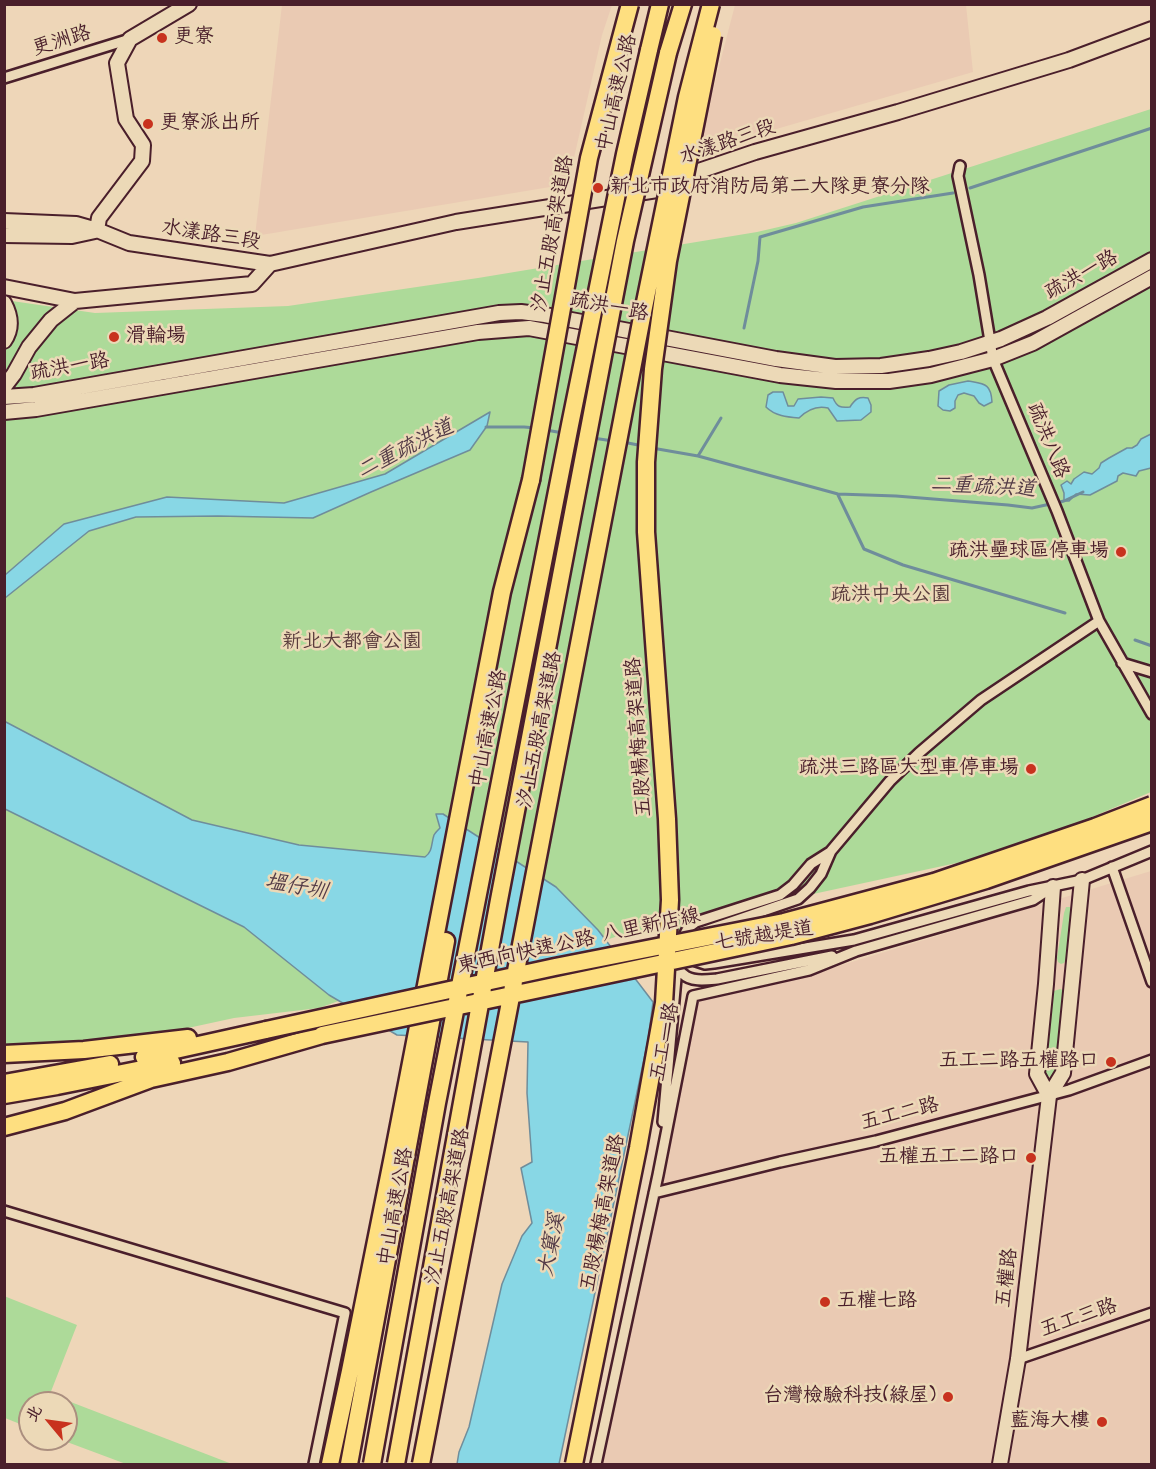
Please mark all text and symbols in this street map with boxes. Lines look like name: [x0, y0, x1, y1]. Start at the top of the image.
street label: 更洲路: [30, 22, 94, 62]
place label: 更寮: [174, 26, 214, 50]
marker: 更寮: [155, 31, 169, 45]
street label: 中山高速公路: [593, 32, 643, 154]
place label: 更寮派出所: [160, 112, 260, 136]
street label: 水漾路三段: [677, 115, 779, 171]
marker: 更寮派出所: [141, 117, 155, 131]
street label: 汐止五股高架道路: [528, 153, 580, 315]
place label: 新北市政府消防局第二大隊更寮分隊: [610, 176, 930, 200]
marker: 新北市政府消防局第二大隊更寮分隊: [591, 181, 605, 195]
street label: 水漾路三段: [160, 216, 262, 256]
street label: 疏洪一路: [1041, 246, 1123, 306]
street label: 疏洪一路: [567, 289, 651, 327]
place label: 滑輪場: [126, 325, 186, 349]
marker: 滑輪場: [107, 330, 121, 344]
street label: 疏洪一路: [29, 349, 111, 387]
street label: 疏洪八路: [1021, 399, 1073, 483]
water label: 二重疏洪道: [354, 415, 458, 485]
water label: 二重疏洪道: [930, 473, 1036, 503]
place label: 疏洪壘球區停車場: [949, 540, 1109, 564]
marker: 疏洪壘球區停車場: [1114, 545, 1128, 559]
park label: 疏洪中央公園: [831, 584, 951, 608]
park label: 新北大都會公園: [282, 631, 422, 655]
street label: 汐止五股高架道路: [514, 649, 568, 811]
street label: 五股楊梅高架道路: [622, 656, 658, 818]
street label: 中山高速公路: [467, 668, 513, 790]
place label: 疏洪三路區大型車停車場: [799, 757, 1019, 781]
marker: 疏洪三路區大型車停車場: [1024, 762, 1038, 776]
water label: 塭仔圳: [263, 870, 329, 906]
street label: 東西向快速公路 八里新店線: [455, 904, 703, 980]
street label: 七號越堤道: [713, 917, 815, 957]
street label: 五工一路: [647, 1000, 685, 1084]
place label: 五工二路五權路口: [939, 1050, 1099, 1074]
marker: 五工二路五權路口: [1104, 1055, 1118, 1069]
street label: 五工二路: [858, 1094, 942, 1136]
street label: 汐止五股高架道路: [422, 1126, 476, 1288]
street label: 五股楊梅高架道路: [577, 1132, 631, 1294]
street label: 中山高速公路: [375, 1146, 419, 1268]
place label: 五權五工二路口: [879, 1146, 1019, 1170]
marker: 五權五工二路口: [1024, 1151, 1038, 1165]
water label: 大窠溪: [535, 1212, 571, 1278]
street label: 五權路: [992, 1247, 1024, 1309]
place label: 五權七路: [837, 1290, 917, 1314]
marker: 五權七路: [818, 1295, 832, 1309]
street label: 五工三路: [1037, 1295, 1121, 1343]
place label: 台灣檢驗科技(綠屋): [763, 1385, 936, 1409]
marker: 台灣檢驗科技(綠屋): [941, 1390, 955, 1404]
north arrow: [18, 1391, 78, 1451]
text: 北: [20, 1401, 48, 1426]
place label: 藍海大樓: [1010, 1410, 1090, 1434]
marker: 藍海大樓: [1095, 1415, 1109, 1429]

